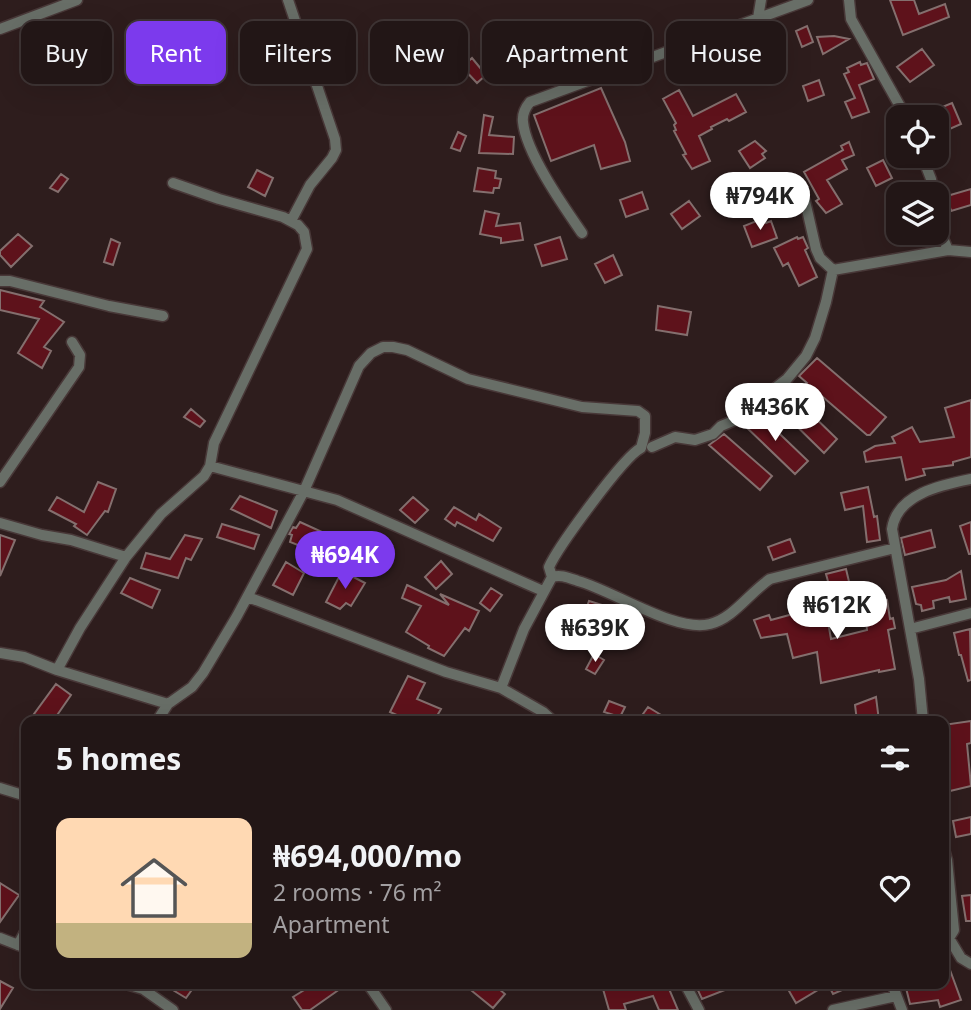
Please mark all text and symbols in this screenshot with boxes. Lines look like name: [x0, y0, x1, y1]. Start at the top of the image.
chip: Buy: [21, 21, 112, 84]
chip: Rent: [126, 21, 226, 84]
chip: Filters: [240, 21, 356, 84]
chip: New: [370, 21, 468, 84]
chip: Apartment: [482, 21, 652, 84]
chip: House: [666, 21, 786, 84]
map controls: [886, 105, 949, 245]
button: locate: [886, 105, 949, 168]
pin: ₦794K: [711, 173, 809, 232]
text: ₦794K: [726, 179, 794, 211]
button: layers: [886, 182, 949, 245]
pin: ₦436K: [726, 384, 824, 443]
text: ₦436K: [741, 390, 809, 422]
pin: ₦694K: [296, 532, 394, 591]
text: ₦694K: [311, 538, 379, 570]
pin: ₦612K: [788, 582, 886, 641]
text: ₦612K: [803, 588, 871, 620]
pin: ₦639K: [546, 604, 644, 664]
text: ₦639K: [561, 611, 629, 643]
text: 5 homes: [56, 738, 181, 779]
icon: filters: [876, 739, 914, 777]
text: ₦694,000/mo: [273, 835, 462, 876]
icon: home: [112, 846, 196, 930]
icon: heart: [876, 869, 914, 907]
text: 2 rooms · 76 m²: [273, 876, 442, 908]
text: Apartment: [273, 908, 390, 940]

